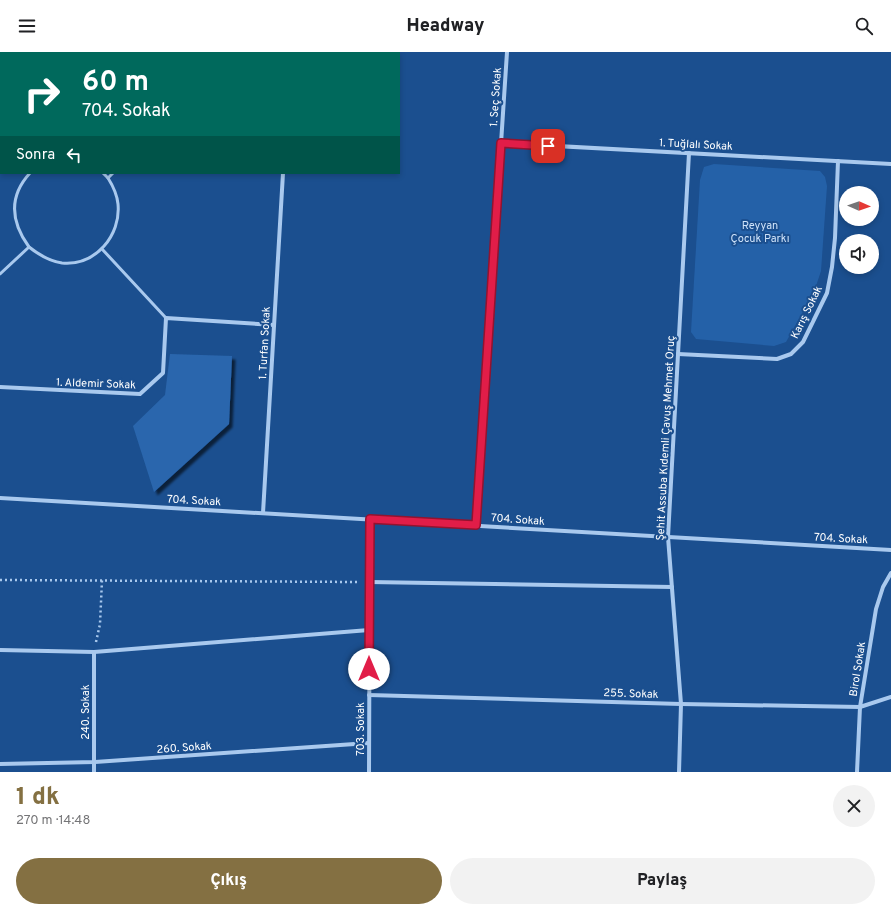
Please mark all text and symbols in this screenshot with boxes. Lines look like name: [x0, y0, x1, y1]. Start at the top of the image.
icon: menu: [16, 15, 38, 37]
text: Headway: [407, 15, 484, 38]
icon: search: [853, 15, 875, 37]
text: 60 m: [82, 65, 149, 101]
street label: 1. Seç Sokak: [487, 67, 505, 127]
icon: right: [16, 68, 68, 120]
text: 704. Sokak: [82, 100, 170, 123]
pin: [531, 129, 565, 163]
icon: arrive: [537, 135, 559, 157]
street label: 1. Tuğlalı Sokak: [659, 136, 733, 154]
icon: left: [63, 144, 85, 166]
text: Sonra: [16, 146, 55, 165]
north arrow: [839, 186, 879, 226]
map controls: [839, 186, 879, 274]
park label: Reyyan Çocuk Parkı: [730, 219, 790, 246]
button: sound: [839, 234, 879, 274]
street label: Karış Sokak: [788, 283, 826, 341]
street label: 1. Turfan Sokak: [256, 306, 274, 380]
street label: Şehit Assuba Kıdemli Çavuş Mehmet Oruç: [654, 335, 678, 541]
street label: 1. Aldemir Sokak: [56, 376, 136, 392]
street label: 704. Sokak: [167, 493, 221, 509]
street label: 704. Sokak: [490, 511, 546, 529]
street label: 704. Sokak: [814, 531, 868, 547]
street label: Birol Sokak: [847, 641, 869, 698]
position arrow: [348, 648, 390, 690]
street label: 240. Sokak: [79, 684, 93, 740]
street label: 255. Sokak: [603, 686, 659, 702]
street label: 703. Sokak: [354, 702, 368, 756]
street label: 260. Sokak: [156, 739, 212, 757]
text: 1 dk: [16, 783, 60, 813]
button: close: [833, 785, 875, 827]
text: 270 m · 14:48: [16, 813, 90, 829]
button: Çıkış: [16, 858, 442, 904]
button: Paylaş: [450, 858, 875, 904]

